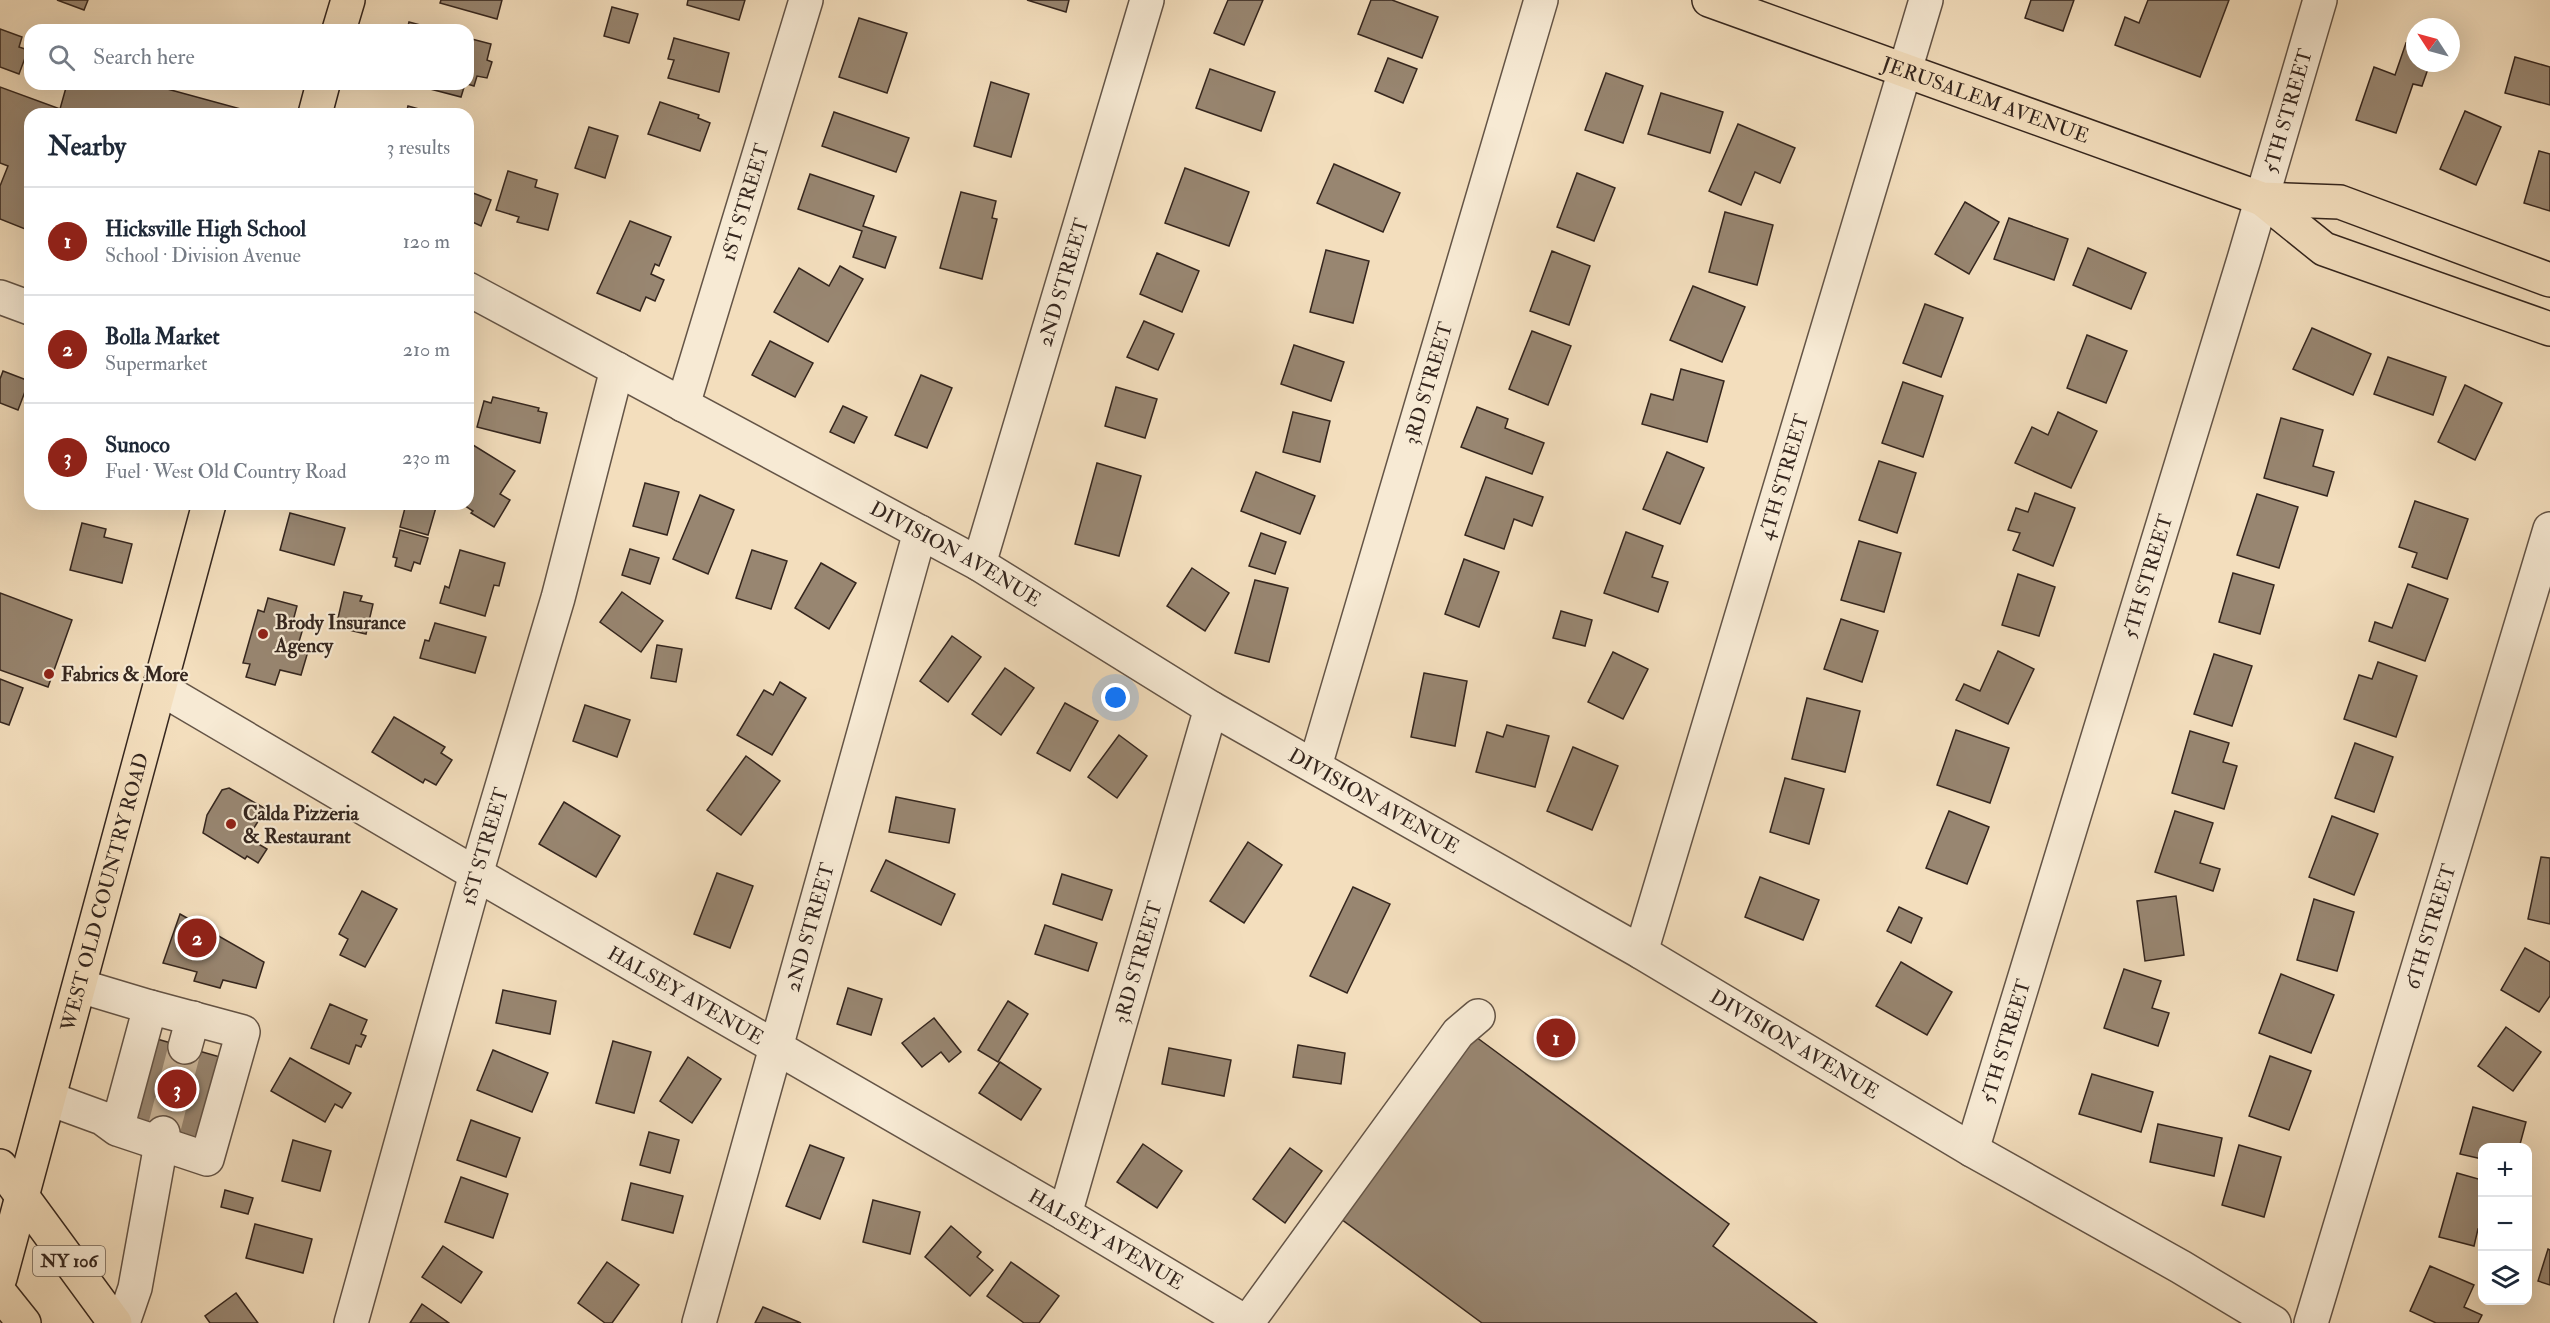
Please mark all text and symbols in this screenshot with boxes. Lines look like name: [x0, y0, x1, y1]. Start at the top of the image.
north arrow: [2406, 18, 2460, 72]
search box: [24, 24, 474, 90]
icon: search: [45, 41, 78, 74]
text: Search here: [93, 43, 195, 71]
street label: 5TH STREET: [2257, 46, 2318, 176]
street label: JERUSALEM AVENUE: [1878, 50, 2093, 148]
text: Nearby: [48, 131, 126, 163]
text: 3 results: [387, 135, 450, 160]
street label: 1ST STREET: [715, 140, 774, 264]
text: Hicksville High School: [105, 215, 306, 243]
street label: 2ND STREET: [1032, 215, 1094, 349]
text: 1: [64, 229, 71, 254]
text: 120 m: [403, 229, 450, 254]
text: School · Division Avenue: [105, 243, 301, 268]
street label: 3RD STREET: [1398, 319, 1458, 448]
text: Bolla Market: [105, 323, 220, 351]
text: 2: [62, 337, 73, 362]
text: 210 m: [403, 337, 450, 362]
text: Supermarket: [105, 351, 208, 376]
street label: 4TH STREET: [1753, 411, 1814, 543]
text: Sunoco: [105, 431, 170, 459]
text: 3: [64, 445, 71, 470]
text: 230 m: [402, 445, 450, 470]
text: Fuel · West Old Country Road: [105, 459, 347, 484]
street label: DIVISION AVENUE: [866, 495, 1046, 612]
street label: 5TH STREET: [2117, 511, 2178, 641]
place label: Brody Insurance Agency: [274, 610, 406, 659]
marker: Brody Insurance Agency: [256, 627, 270, 641]
place label: Fabrics & More: [61, 662, 189, 687]
marker: Fabrics & More: [42, 667, 56, 681]
your location: [1101, 683, 1130, 712]
street label: DIVISION AVENUE: [1284, 742, 1464, 859]
street label: WEST OLD COUNTRY ROAD: [55, 750, 154, 1035]
street label: 1ST STREET: [455, 784, 514, 908]
place label: Calda Pizzeria & Restaurant: [243, 801, 360, 849]
marker: Calda Pizzeria & Restaurant: [224, 817, 238, 831]
street label: 2ND STREET: [780, 860, 840, 994]
street label: 6TH STREET: [2400, 861, 2461, 992]
street label: 3RD STREET: [1108, 898, 1167, 1027]
pin: 2: [178, 916, 216, 960]
street label: HALSEY AVENUE: [603, 940, 768, 1050]
street label: 5TH STREET: [1975, 976, 2036, 1106]
street label: DIVISION AVENUE: [1706, 984, 1884, 1104]
pin: 1: [1536, 1016, 1576, 1060]
pin: 3: [158, 1066, 196, 1112]
map controls: [2478, 1143, 2532, 1305]
button: +: [2478, 1143, 2532, 1197]
street label: HALSEY AVENUE: [1024, 1183, 1188, 1295]
button: −: [2478, 1197, 2532, 1251]
road number: NY 106: [33, 1246, 105, 1276]
button: layers: [2478, 1251, 2532, 1305]

